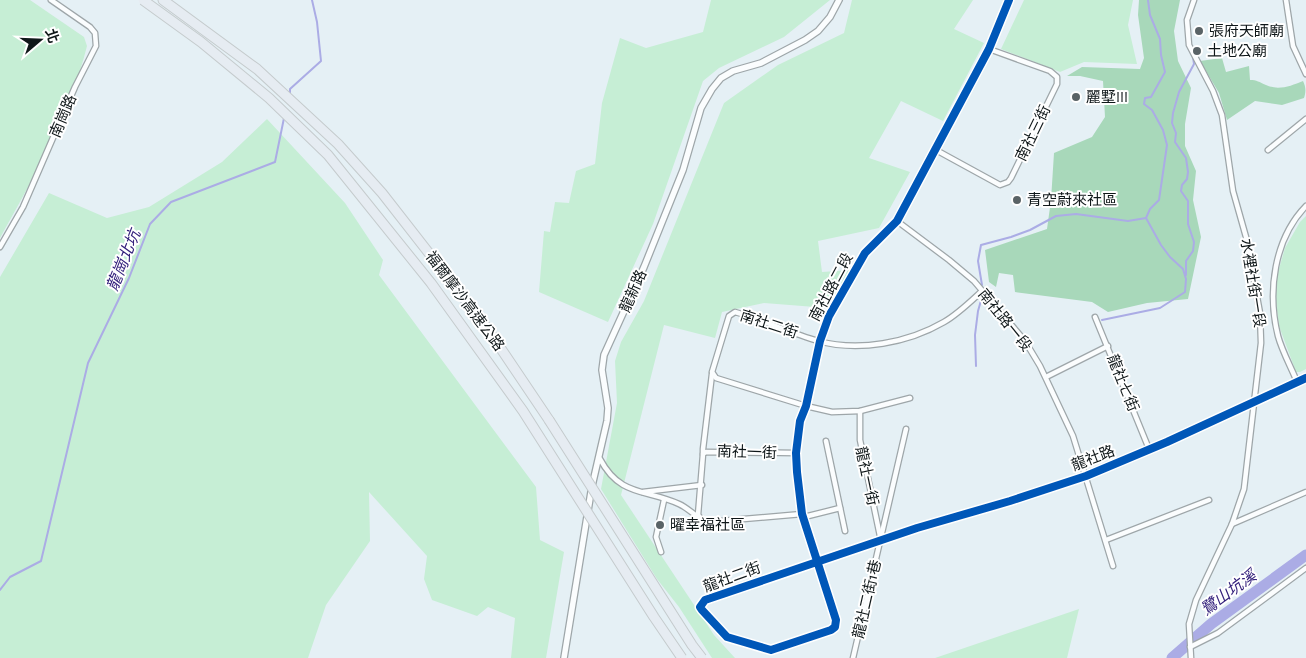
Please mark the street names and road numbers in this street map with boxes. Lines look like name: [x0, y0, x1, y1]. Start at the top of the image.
street label: 南崗路: [47, 92, 79, 140]
street label: 南社三街: [1013, 103, 1053, 163]
street label: 水裡社街一段: [1238, 237, 1268, 329]
street label: 福爾摩沙高速公路: [422, 248, 508, 354]
street label: 南社路二段: [806, 250, 856, 324]
street label: 龍新路: [616, 267, 649, 315]
street label: 南社路一段: [975, 286, 1035, 354]
street label: 南社二街: [738, 307, 800, 341]
street label: 龍社七街: [1104, 352, 1143, 414]
street label: 龍社路: [1069, 442, 1117, 474]
street label: 南社一街: [717, 443, 777, 461]
street label: 龍社一街: [853, 445, 882, 507]
street label: 龍社二街: [701, 558, 763, 595]
street label: 龍社二街1巷: [849, 558, 884, 640]

